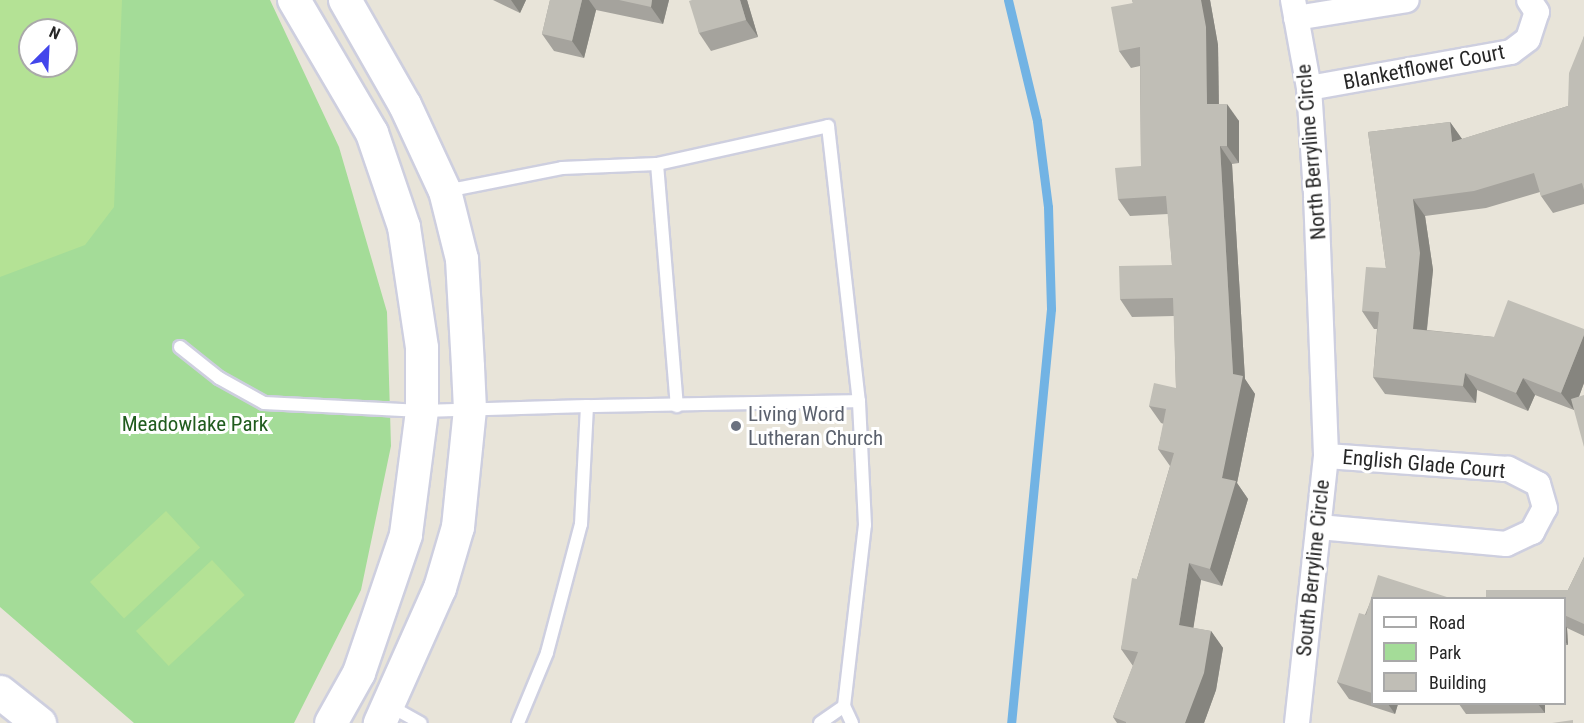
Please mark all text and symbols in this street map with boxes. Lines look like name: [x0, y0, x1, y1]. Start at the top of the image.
north arrow: [18, 18, 78, 78]
text: N: [46, 22, 63, 44]
street label: Blanketflower Court: [1341, 39, 1507, 95]
street label: North Berryline Circle: [1291, 63, 1331, 241]
place label: Living Word Lutheran Church: [748, 401, 883, 451]
park label: Meadowlake Park: [122, 411, 268, 437]
marker: Living Word Lutheran Church: [729, 419, 743, 433]
street label: English Glade Court: [1342, 444, 1506, 484]
street label: South Berryline Circle: [1291, 478, 1335, 658]
legend: [1371, 597, 1566, 705]
text: Road: [1429, 612, 1465, 633]
text: Park: [1429, 642, 1461, 663]
text: Building: [1429, 672, 1486, 693]

